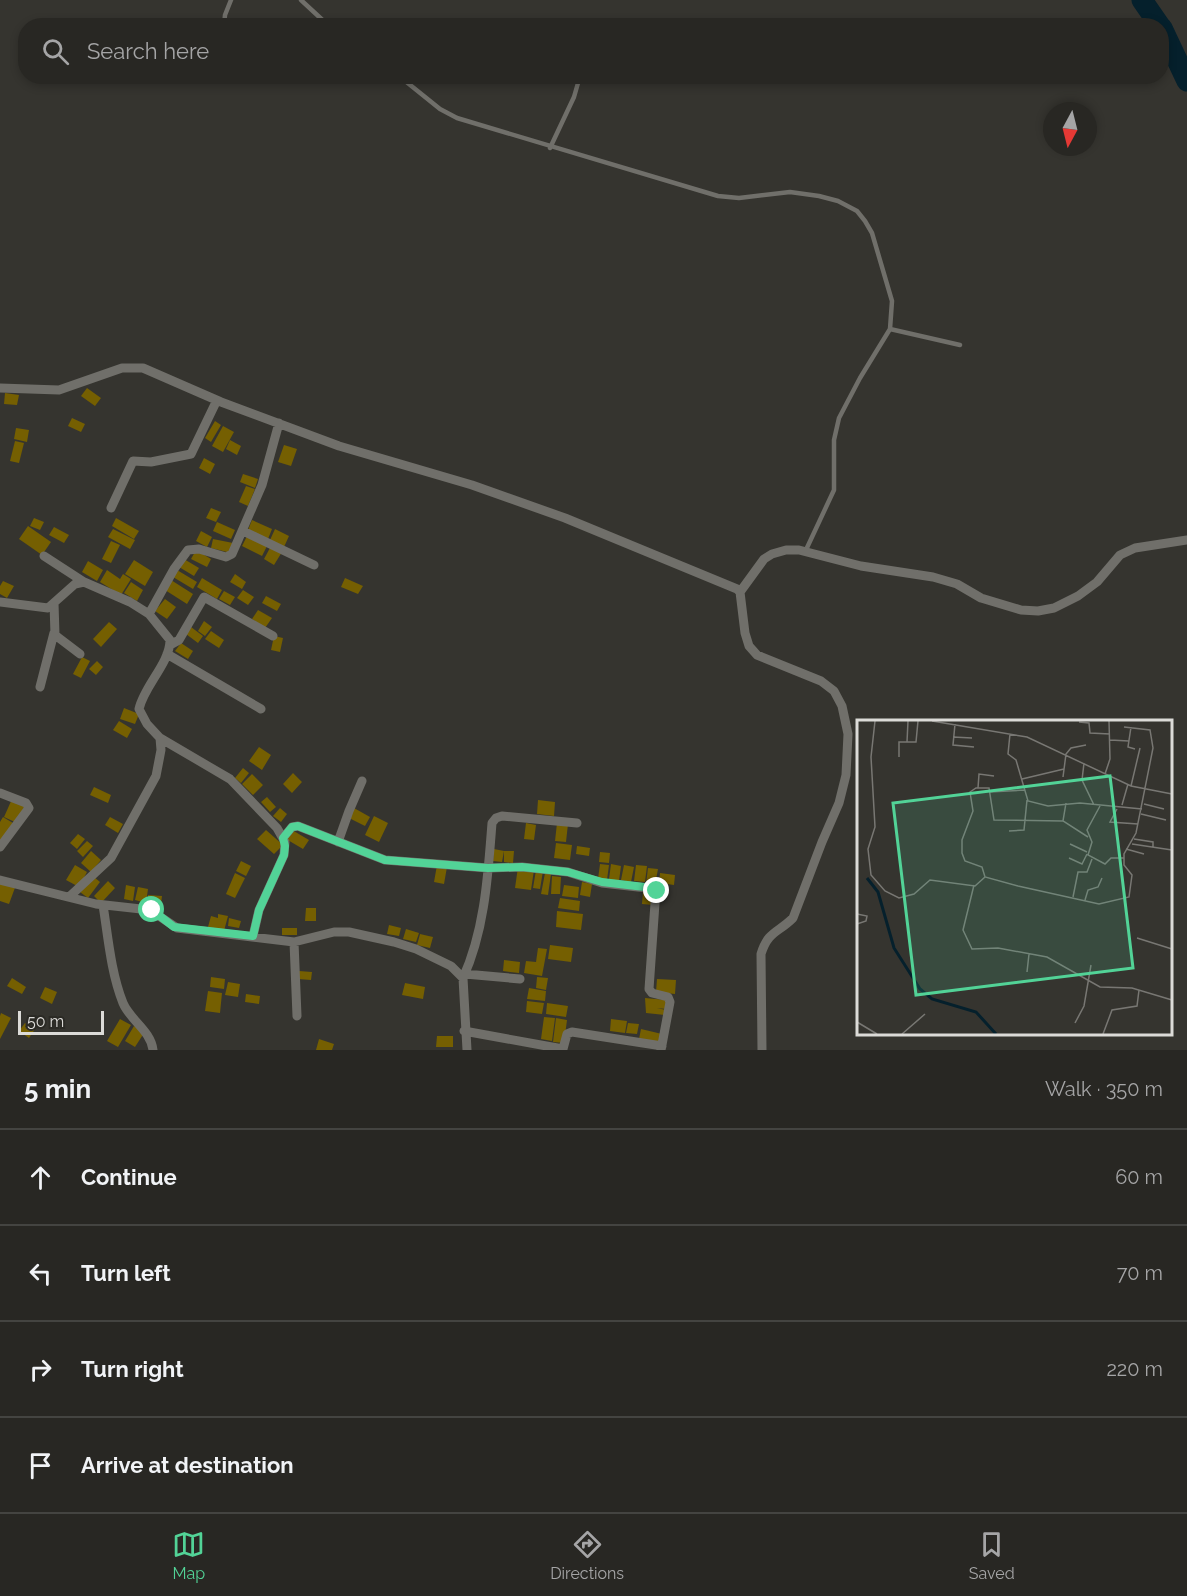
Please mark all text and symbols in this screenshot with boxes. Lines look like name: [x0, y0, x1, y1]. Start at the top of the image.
search box: [18, 18, 1169, 84]
icon: search: [39, 35, 72, 68]
text: Search here: [87, 38, 209, 64]
north arrow: [1043, 102, 1097, 156]
inset map: [857, 720, 1172, 1035]
route end: [643, 877, 669, 903]
route start: [138, 896, 164, 922]
scale bar: [18, 1008, 104, 1036]
text: 50 m: [27, 1012, 64, 1031]
text: 5 min: [24, 1074, 91, 1104]
text: Walk · 350 m: [1045, 1077, 1163, 1101]
icon: ahead: [24, 1161, 57, 1194]
text: Continue: [81, 1164, 177, 1190]
text: 60 m: [1115, 1165, 1163, 1189]
icon: left: [24, 1257, 57, 1290]
text: Turn left: [81, 1260, 171, 1286]
text: 70 m: [1117, 1261, 1163, 1285]
icon: right: [24, 1353, 57, 1386]
text: Turn right: [81, 1356, 184, 1382]
text: 220 m: [1106, 1357, 1163, 1381]
icon: arrive: [24, 1449, 57, 1482]
text: Arrive at destination: [81, 1452, 294, 1478]
tab: Map: [172, 1528, 205, 1583]
tab: Directions: [550, 1528, 624, 1583]
tab: Saved: [969, 1528, 1015, 1583]

